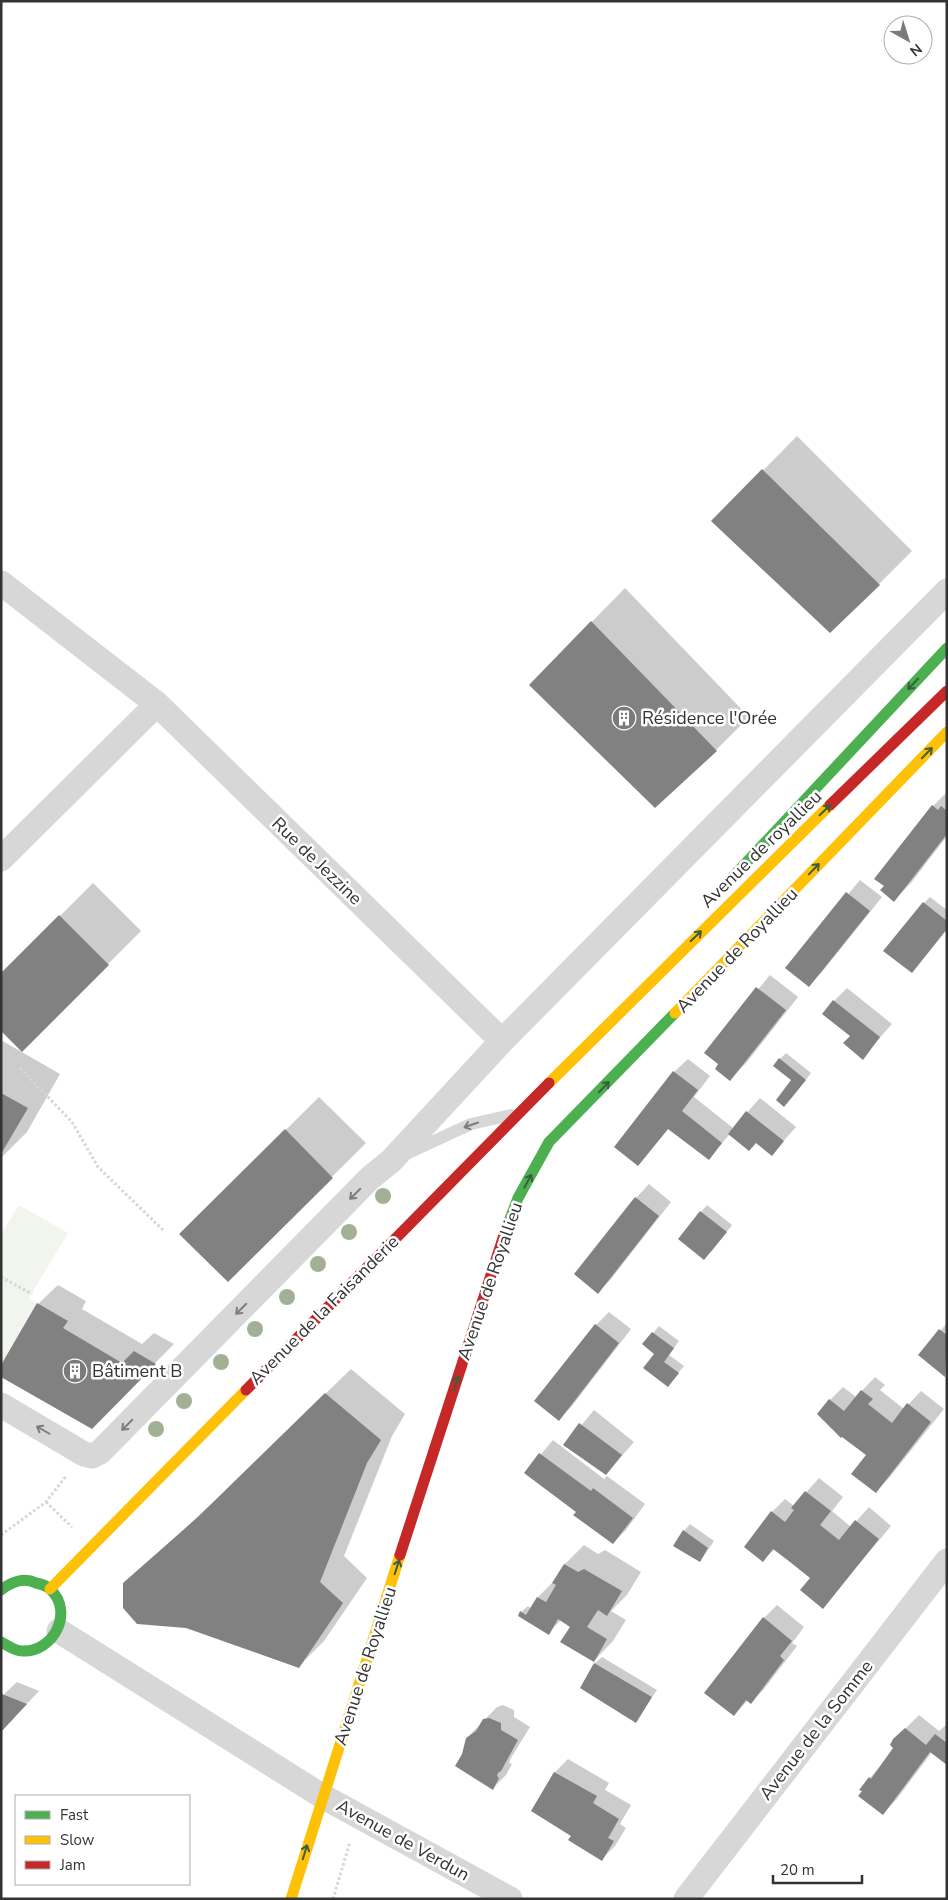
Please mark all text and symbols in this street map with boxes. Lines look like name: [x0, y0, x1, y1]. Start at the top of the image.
north arrow: [883, 15, 933, 65]
text: N: [906, 39, 926, 60]
one-way arrow: [907, 677, 919, 690]
building icon: Résidence l'Orée: [611, 705, 637, 731]
place label: Résidence l'Orée: [642, 706, 777, 730]
one-way arrow: [921, 746, 933, 759]
street label: Avenue de royallieu: [695, 785, 827, 913]
one-way arrow: [818, 804, 831, 816]
street label: Rue de Jezzine: [267, 812, 367, 910]
one-way arrow: [808, 863, 820, 876]
street label: Avenue de Royallieu: [671, 882, 803, 1018]
one-way arrow: [690, 930, 702, 942]
one-way arrow: [598, 1081, 610, 1093]
one-way arrow: [464, 1121, 479, 1130]
one-way arrow: [523, 1173, 533, 1188]
one-way arrow: [349, 1187, 361, 1200]
street label: Avenue de Royallieu: [452, 1199, 528, 1363]
street label: Avenue de la Faisanderie: [244, 1230, 404, 1390]
one-way arrow: [235, 1303, 247, 1316]
building icon: Bâtiment B: [62, 1358, 88, 1384]
place label: Bâtiment B: [92, 1359, 183, 1383]
one-way arrow: [451, 1375, 461, 1391]
one-way arrow: [121, 1419, 133, 1432]
one-way arrow: [36, 1424, 50, 1434]
one-way arrow: [392, 1559, 402, 1575]
street label: Avenue de Royallieu: [328, 1584, 402, 1748]
street label: Avenue de la Somme: [754, 1655, 878, 1805]
street label: Avenue de Verdun: [332, 1793, 474, 1887]
legend: [15, 1795, 190, 1885]
text: Fast: [60, 1805, 89, 1825]
text: Slow: [60, 1830, 95, 1850]
one-way arrow: [301, 1845, 311, 1861]
scale bar: [773, 1852, 862, 1884]
text: Jam: [59, 1855, 86, 1875]
text: 20 m: [780, 1860, 815, 1880]

